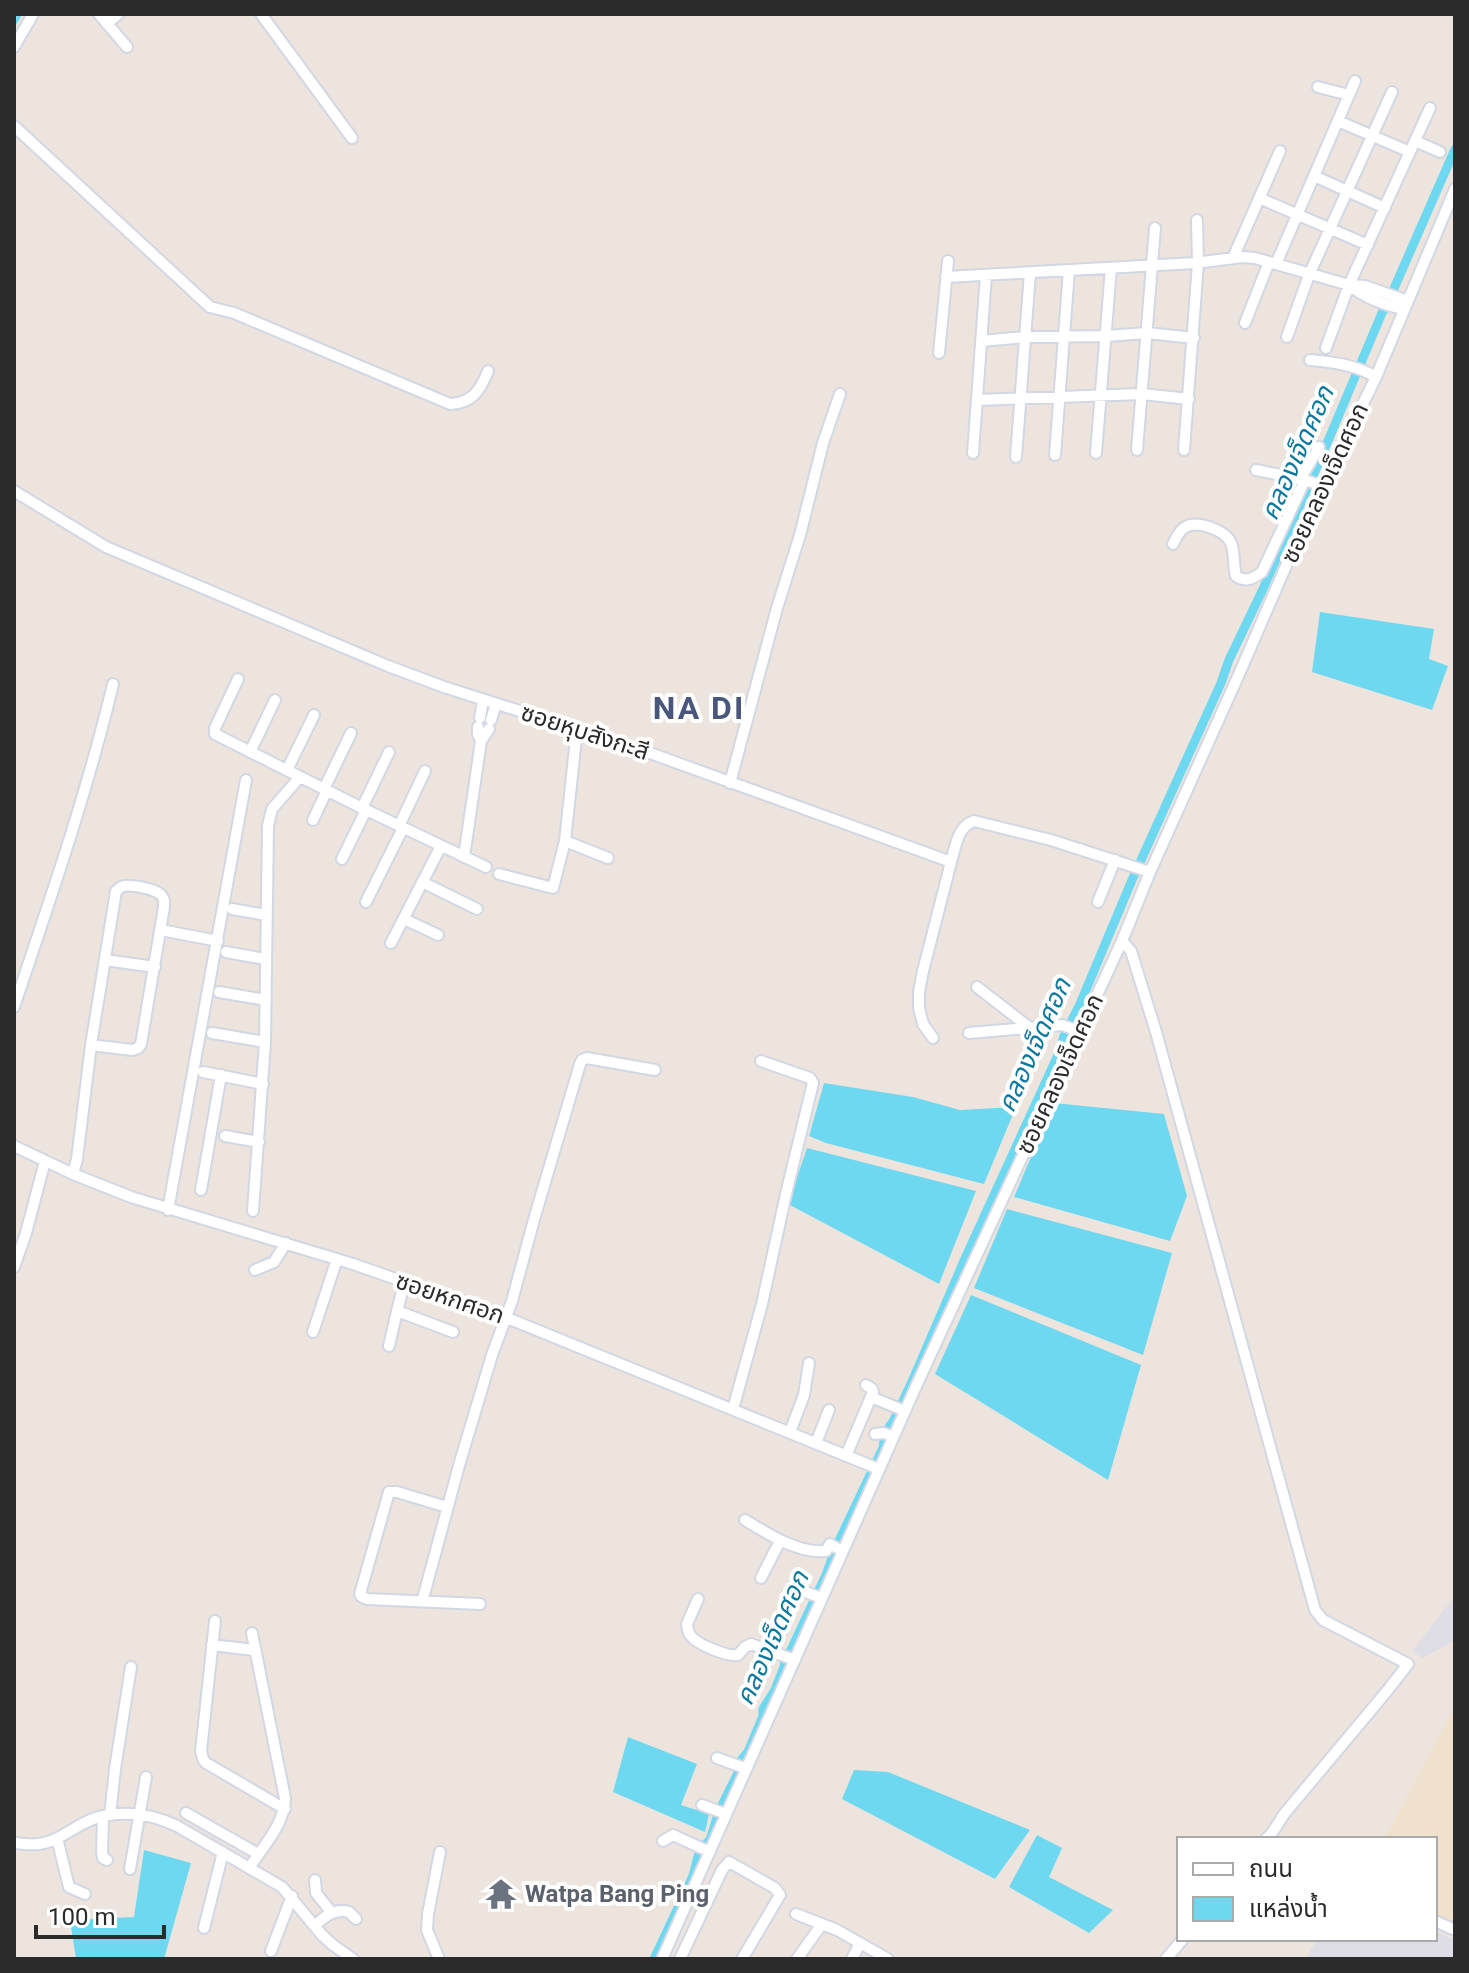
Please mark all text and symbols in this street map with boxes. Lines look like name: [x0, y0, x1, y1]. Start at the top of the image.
water label: คลองเจ็ดศอก: [1254, 380, 1340, 525]
street label: ซอยคลองเจ็ดศอก: [1276, 398, 1374, 568]
district label: NA DI: [653, 689, 745, 727]
street label: ซอยหุบสังกะสี: [517, 698, 652, 767]
water label: คลองเจ็ดศอก: [991, 972, 1077, 1117]
street label: ซอยคลองเจ็ดศอก: [1011, 989, 1109, 1159]
street label: ซอยหกศอก: [392, 1266, 508, 1330]
water label: คลองเจ็ดศอก: [729, 1565, 815, 1710]
legend: [1177, 1837, 1437, 1941]
text: ถนน: [1249, 1855, 1293, 1883]
temple icon: Watpa Bang Ping: [484, 1877, 518, 1911]
place label: Watpa Bang Ping: [525, 1880, 709, 1908]
scale bar: [36, 1889, 164, 1939]
text: แหล่งน้ำ: [1249, 1892, 1328, 1923]
text: 100 m: [48, 1903, 115, 1931]

